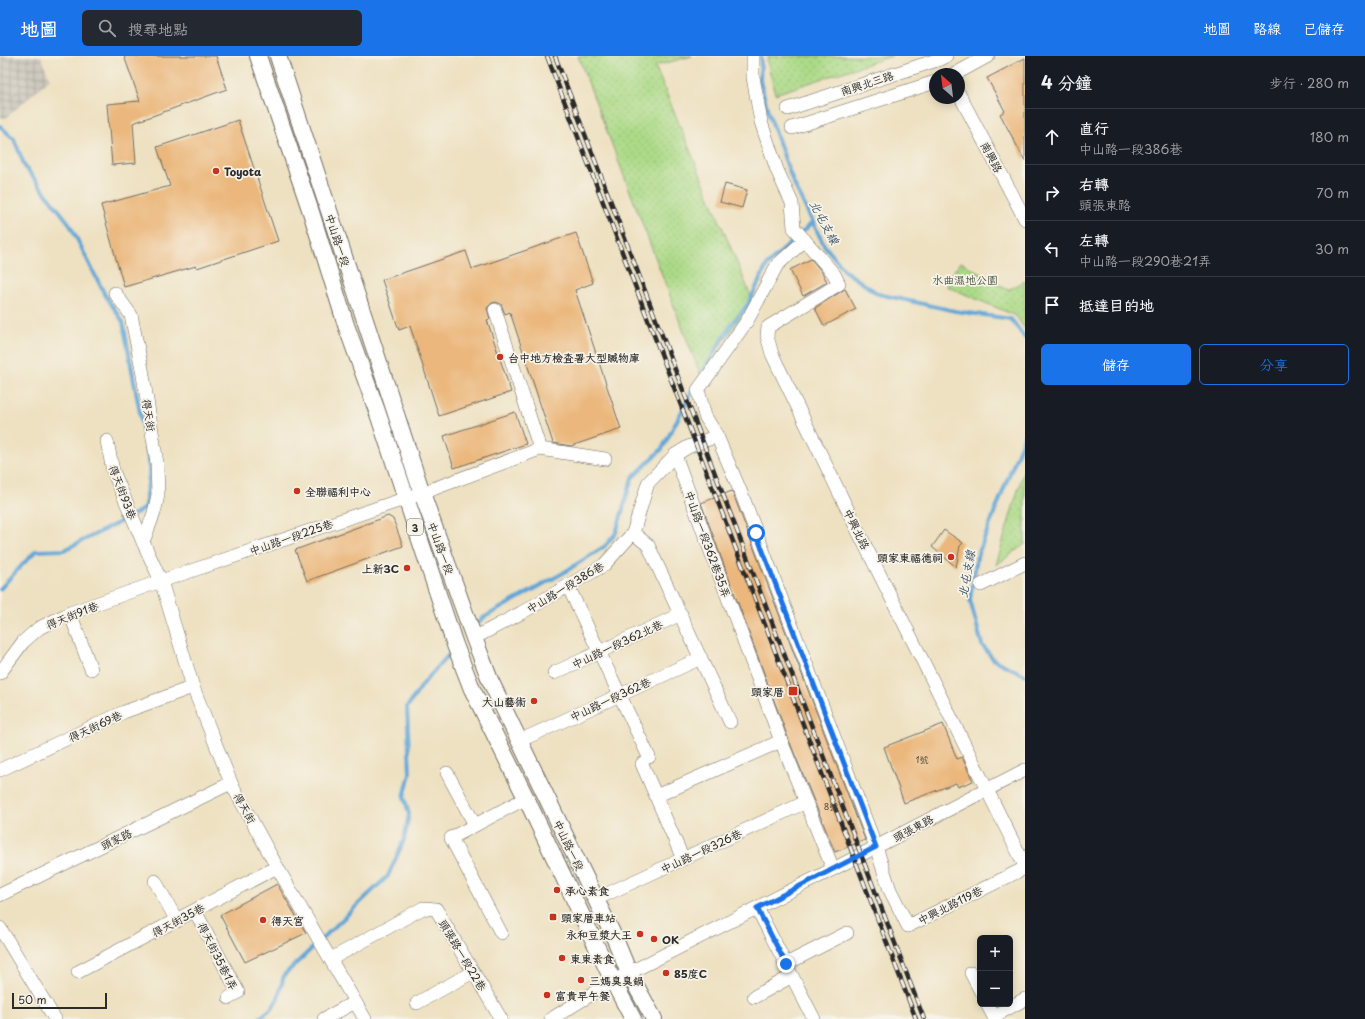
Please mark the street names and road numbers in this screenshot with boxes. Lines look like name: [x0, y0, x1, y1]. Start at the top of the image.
street label: 南興北三路: [838, 66, 896, 100]
street label: 南興路: [977, 138, 1007, 176]
street label: 中山路一段: [321, 211, 355, 269]
street label: 得天街: [138, 397, 160, 434]
street label: 得天街93巷: [105, 462, 141, 522]
street label: 中山路一段362巷35弄: [681, 488, 735, 600]
street label: 中興北路: [840, 506, 874, 552]
street label: 中山路一段225巷: [247, 515, 335, 559]
road number: 3: [407, 519, 423, 535]
street label: 中山路一段: [424, 519, 458, 577]
street label: 中山路一段386巷: [523, 557, 607, 617]
street label: 得天街91巷: [43, 597, 101, 633]
street label: 中山路一段362北巷: [569, 615, 665, 673]
street label: 中山路一段362巷: [567, 673, 653, 725]
street label: 得天街69巷: [65, 706, 125, 746]
street label: 得天街: [230, 789, 261, 827]
street label: 頭張東路: [890, 810, 936, 846]
street label: 中山路一段: [549, 817, 589, 873]
street label: 頭家路: [97, 824, 135, 854]
street label: 中山路一段326巷: [657, 825, 745, 877]
street label: 中興北路119巷: [915, 881, 985, 929]
street label: 得天街35巷: [148, 899, 208, 941]
street label: 頭張路一段22巷: [435, 916, 491, 994]
street label: 得天街35巷1弄: [194, 919, 242, 993]

